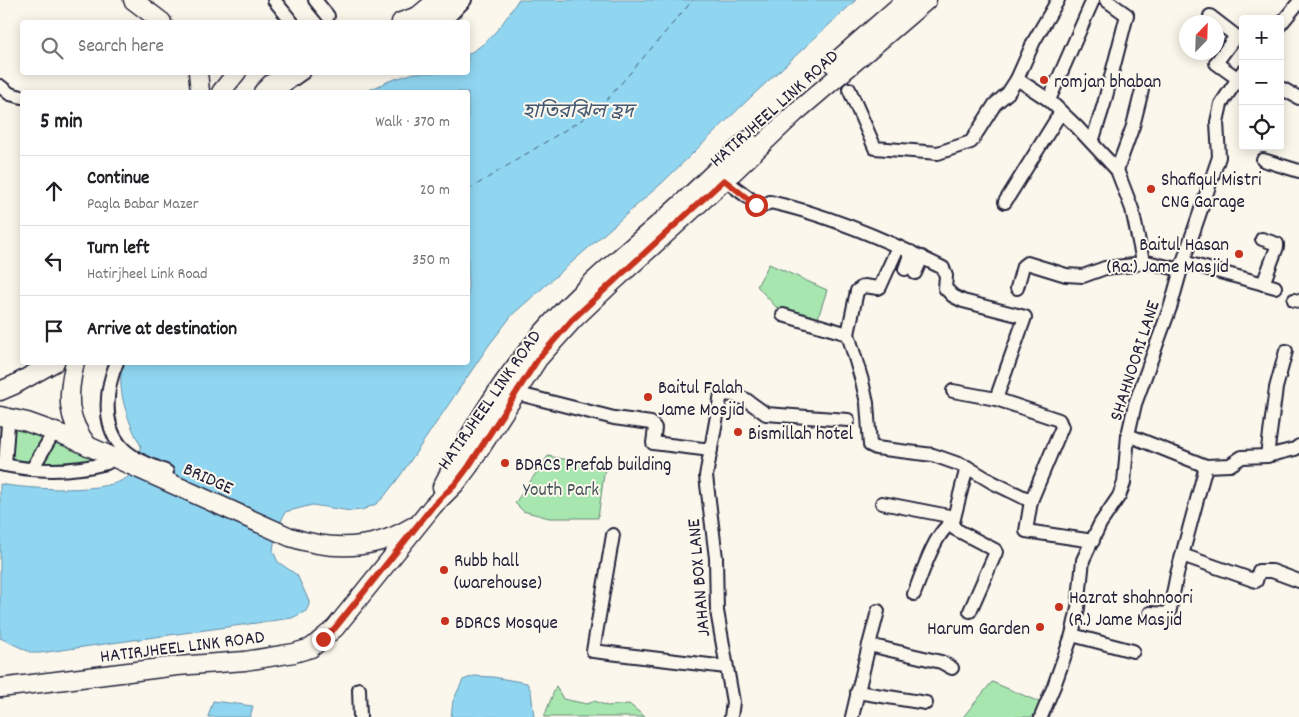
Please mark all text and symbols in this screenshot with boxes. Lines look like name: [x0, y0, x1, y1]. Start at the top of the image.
north arrow: [1179, 15, 1224, 60]
map controls: [1239, 15, 1284, 150]
button: +: [1239, 15, 1284, 60]
search box: [20, 20, 470, 75]
icon: search: [38, 34, 66, 62]
text: Search here: [78, 34, 164, 61]
street label: HATIRJHEEL LINK ROAD: [705, 44, 846, 175]
button: −: [1239, 60, 1284, 105]
place label: romjan bhaban: [1054, 70, 1161, 97]
marker: romjan bhaban: [1038, 74, 1050, 86]
water label: হাতিরঝিল হ্রদ: [522, 99, 638, 127]
button: locate: [1239, 105, 1284, 150]
text: 5 min: [40, 108, 83, 138]
text: Walk · 370 m: [375, 111, 450, 134]
text: Continue: [87, 166, 149, 193]
place label: Shafiqul Mistri CNG Garage: [1161, 168, 1262, 217]
icon: ahead: [40, 177, 68, 205]
text: 20 m: [420, 179, 450, 202]
marker: Shafiqul Mistri CNG Garage: [1145, 183, 1157, 195]
text: Pagla Babar Mazer: [87, 193, 199, 216]
route start: [745, 194, 768, 217]
place label: Baitul Hasan (Ra:) Jame Masjid: [1107, 233, 1229, 282]
text: Turn left: [87, 236, 150, 263]
icon: left: [40, 247, 68, 275]
marker: Baitul Hasan (Ra:) Jame Masjid: [1233, 248, 1245, 260]
text: 350 m: [412, 249, 450, 272]
text: Hatirjheel Link Road: [87, 263, 208, 286]
street label: SHAHNOORI LANE: [1104, 297, 1169, 425]
icon: arrive: [40, 317, 68, 345]
text: Arrive at destination: [87, 317, 237, 344]
street label: HATIRJHEEL LINK ROAD: [432, 325, 549, 476]
place label: Baitul Falah Jame Mosjid: [658, 376, 745, 425]
marker: Baitul Falah Jame Mosjid: [642, 391, 654, 403]
place label: Bismillah hotel: [748, 422, 854, 449]
marker: Bismillah hotel: [732, 426, 744, 438]
place label: BDRCS Prefab building: [515, 453, 671, 480]
street label: BRIDGE: [178, 457, 237, 503]
marker: BDRCS Prefab building: [499, 457, 511, 469]
park label: Youth Park: [523, 478, 599, 505]
street label: JAHAN BOX LANE: [682, 517, 719, 638]
place label: Rubb hall (warehouse): [454, 549, 542, 598]
marker: Rubb hall (warehouse): [438, 564, 450, 576]
place label: Hazrat shahnoori (R.) Jame Masjid: [1069, 586, 1193, 635]
marker: Hazrat shahnoori (R.) Jame Masjid: [1053, 601, 1065, 613]
place label: BDRCS Mosque: [455, 611, 558, 638]
marker: BDRCS Mosque: [439, 615, 451, 627]
place label: Harum Garden: [927, 617, 1030, 644]
marker: Harum Garden: [1034, 621, 1046, 633]
street label: HATIRJHEEL LINK ROAD: [99, 625, 266, 672]
route end: [312, 628, 335, 651]

